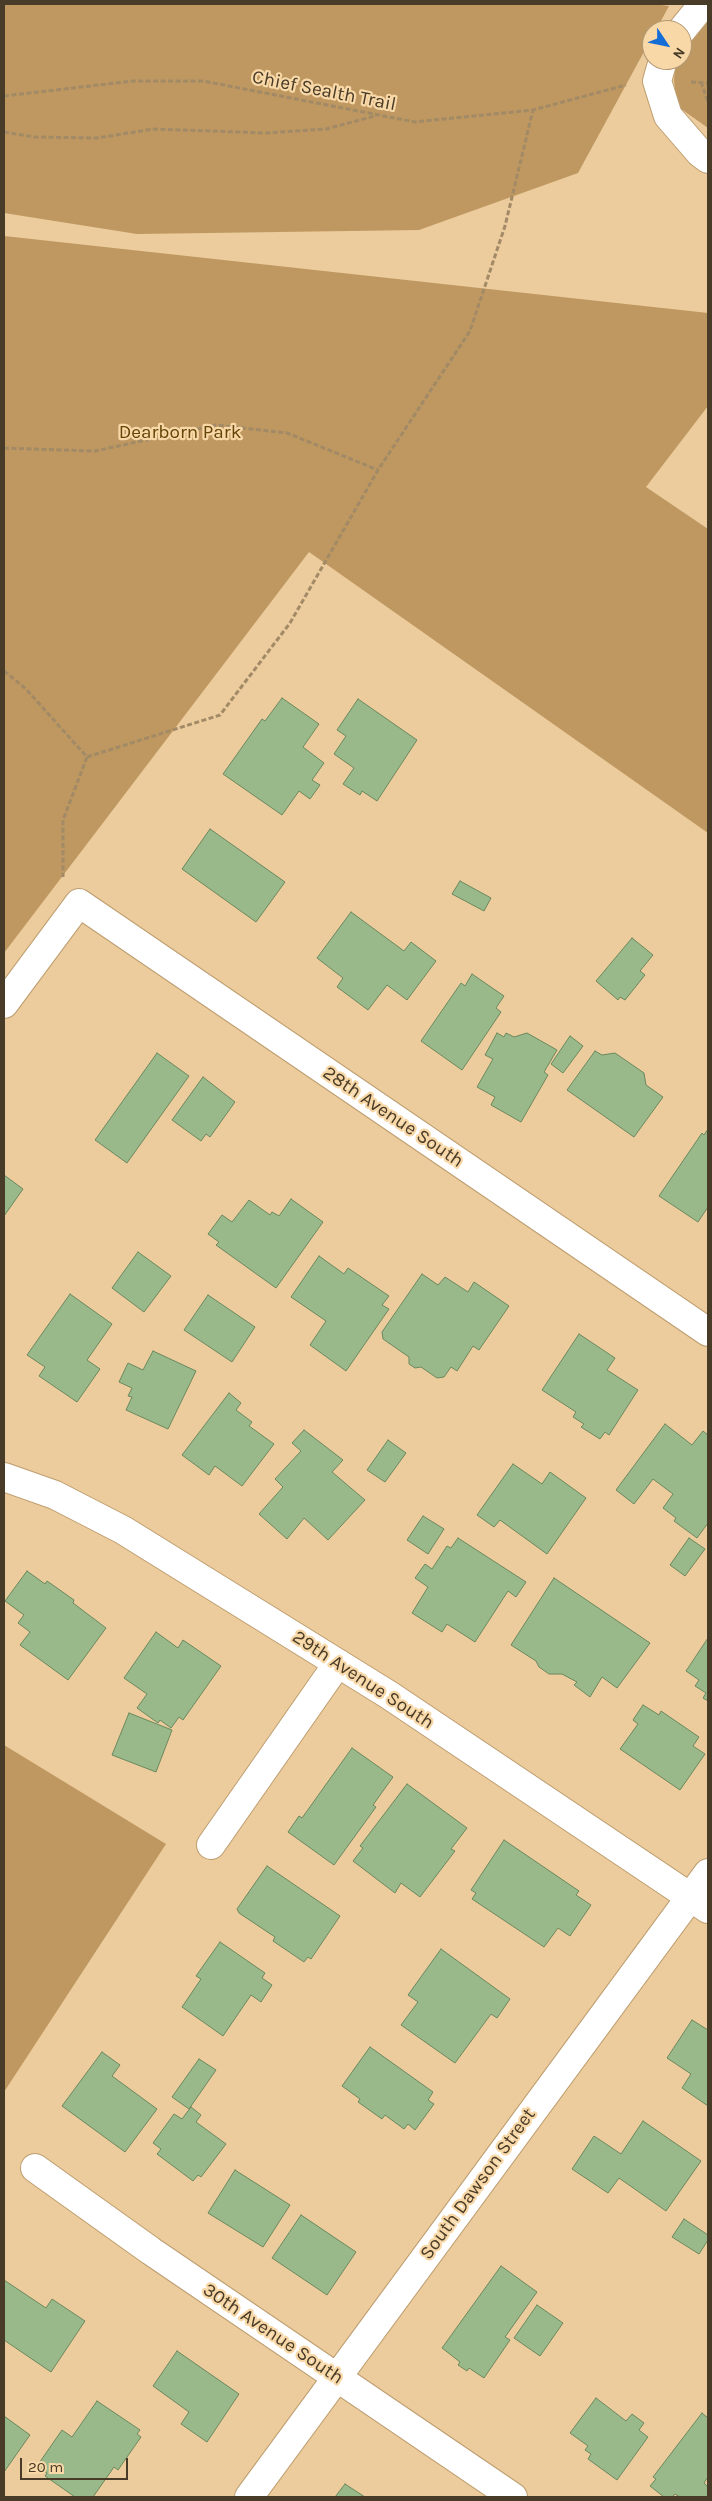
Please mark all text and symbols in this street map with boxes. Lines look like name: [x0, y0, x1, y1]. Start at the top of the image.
north arrow: [642, 20, 692, 70]
text: N: [669, 44, 689, 62]
street label: Chief Sealth Trail: [250, 66, 398, 116]
park label: Dearborn Park: [119, 422, 241, 444]
street label: 28th Avenue South: [318, 1061, 468, 1173]
street label: 29th Avenue South: [288, 1626, 438, 1734]
street label: South Dawson Street: [415, 2104, 541, 2264]
street label: 30th Avenue South: [198, 2279, 348, 2389]
scale bar: [22, 2448, 130, 2480]
text: 20 m: [28, 2458, 63, 2476]

